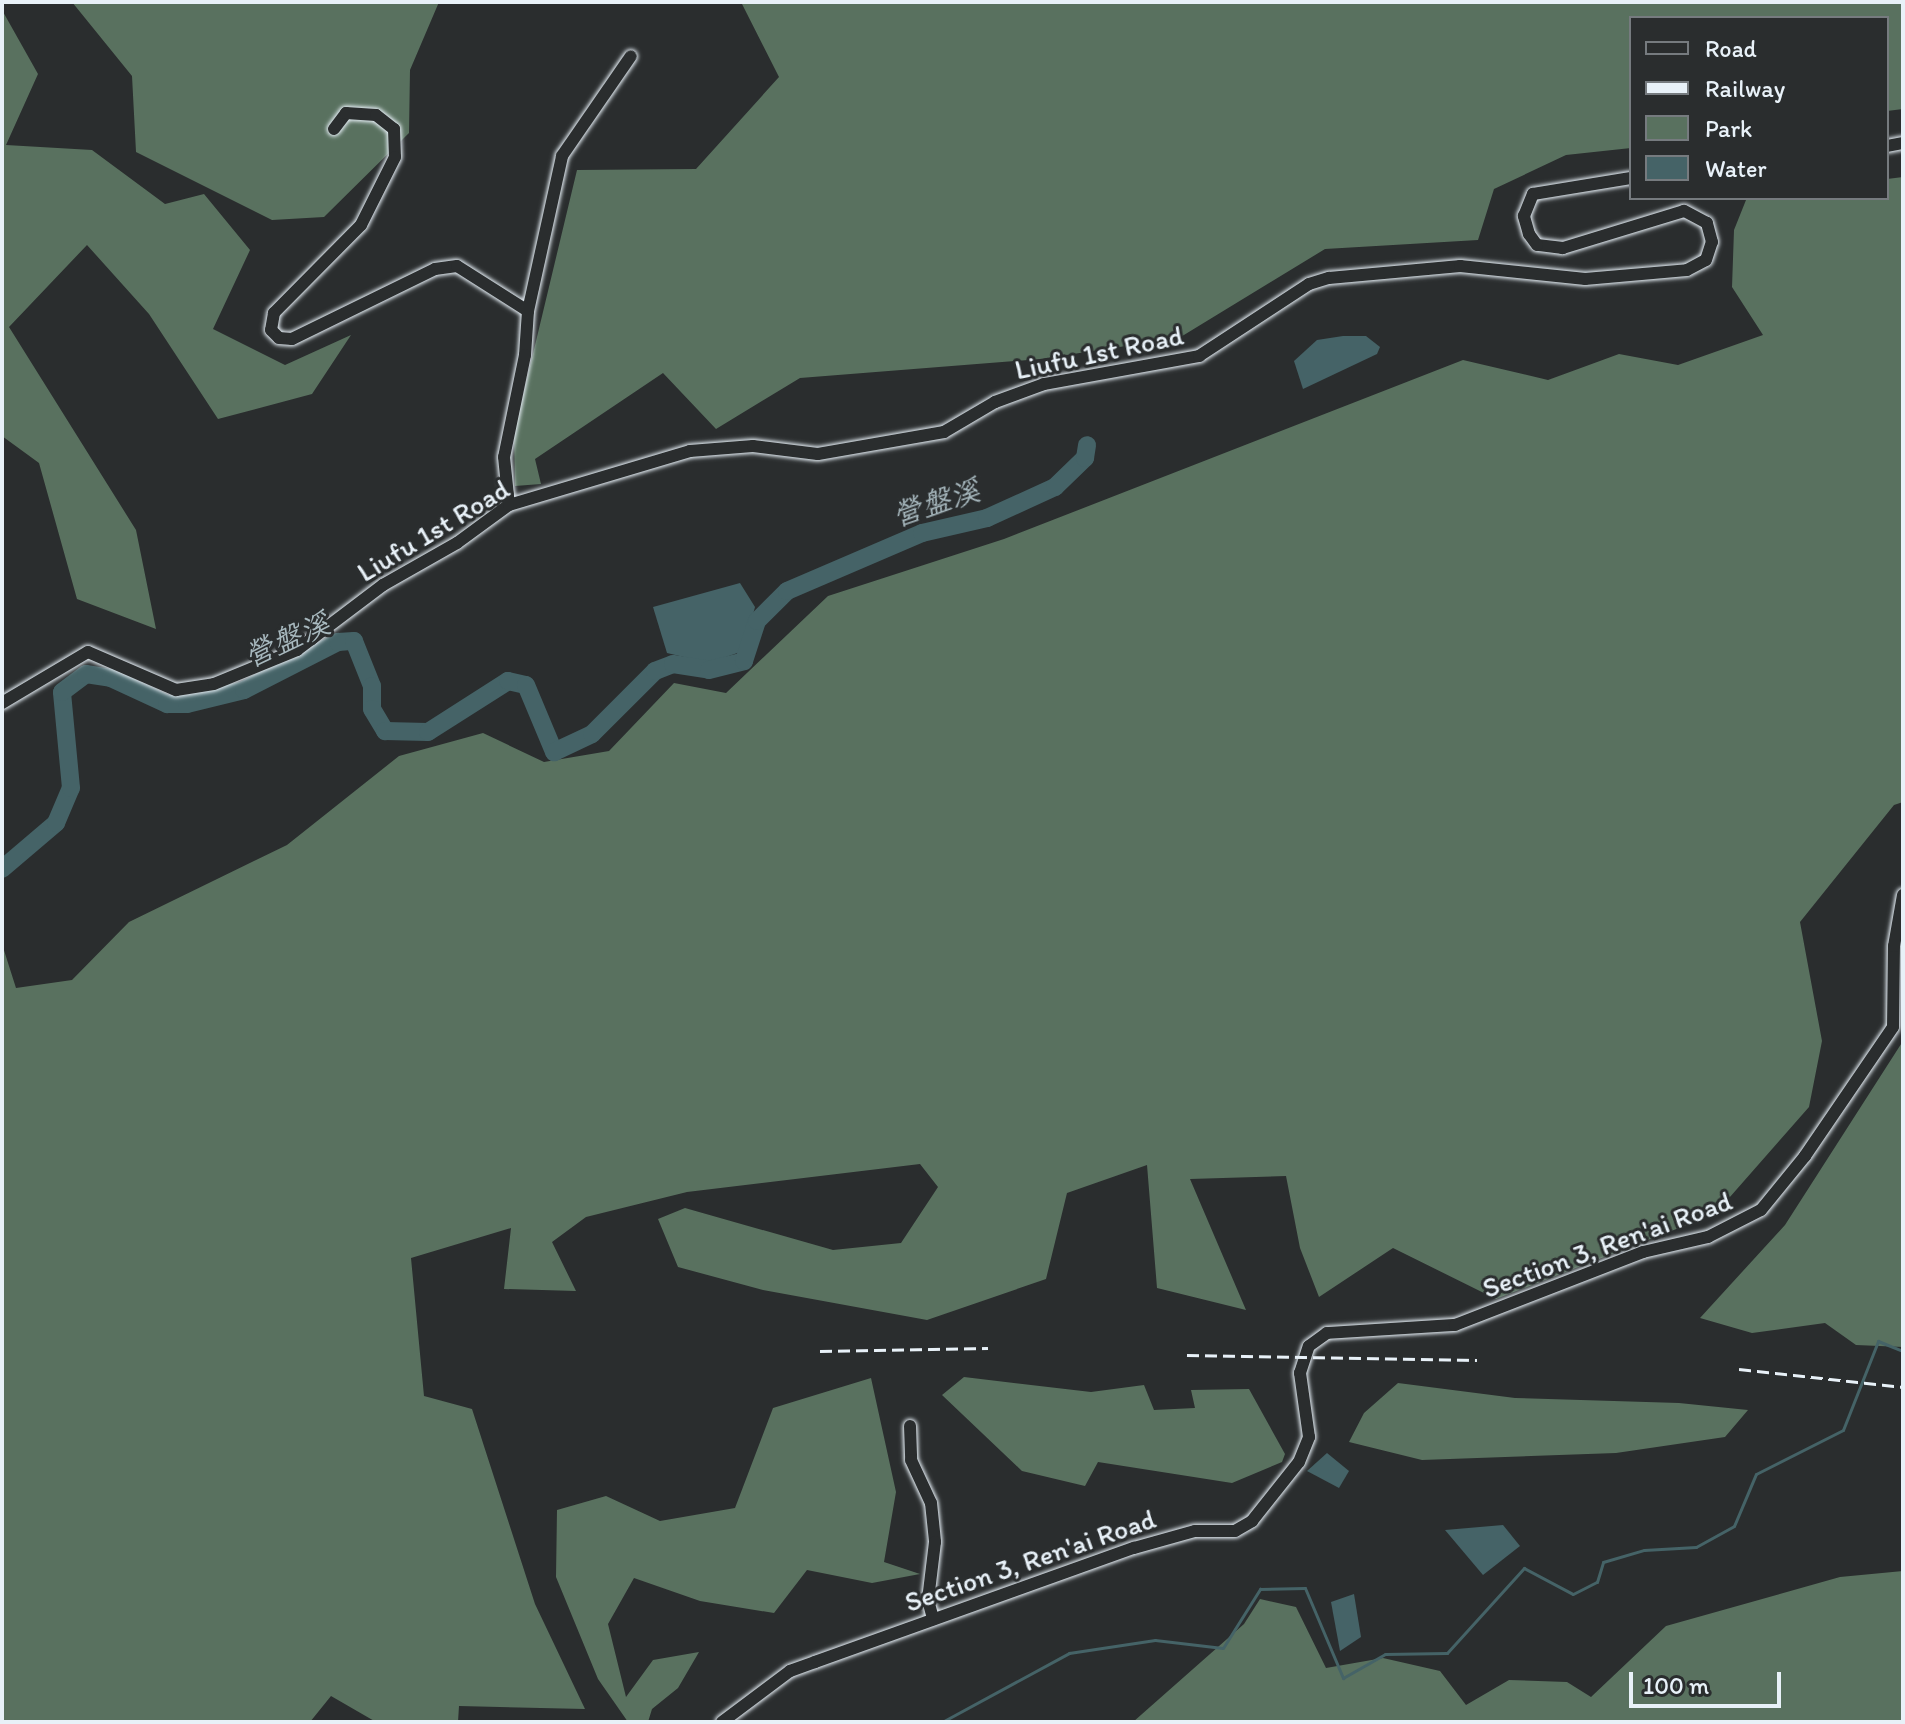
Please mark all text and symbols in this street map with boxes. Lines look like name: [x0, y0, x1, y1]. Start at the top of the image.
legend: [1629, 16, 1889, 200]
text: Road: [1705, 34, 1757, 63]
text: Railway: [1705, 74, 1785, 103]
text: Park: [1705, 114, 1752, 143]
text: Water: [1705, 154, 1767, 183]
street label: Liufu 1st Road: [1012, 318, 1186, 386]
street label: Liufu 1st Road: [351, 471, 515, 589]
water label: 營盤溪: [888, 472, 984, 534]
water label: 營盤溪: [239, 605, 335, 675]
street label: Section 3, Ren'ai Road: [1478, 1183, 1736, 1305]
street label: Section 3, Ren'ai Road: [900, 1501, 1160, 1619]
scale bar: [1633, 1656, 1785, 1706]
text: 100 m: [1643, 1671, 1709, 1700]

